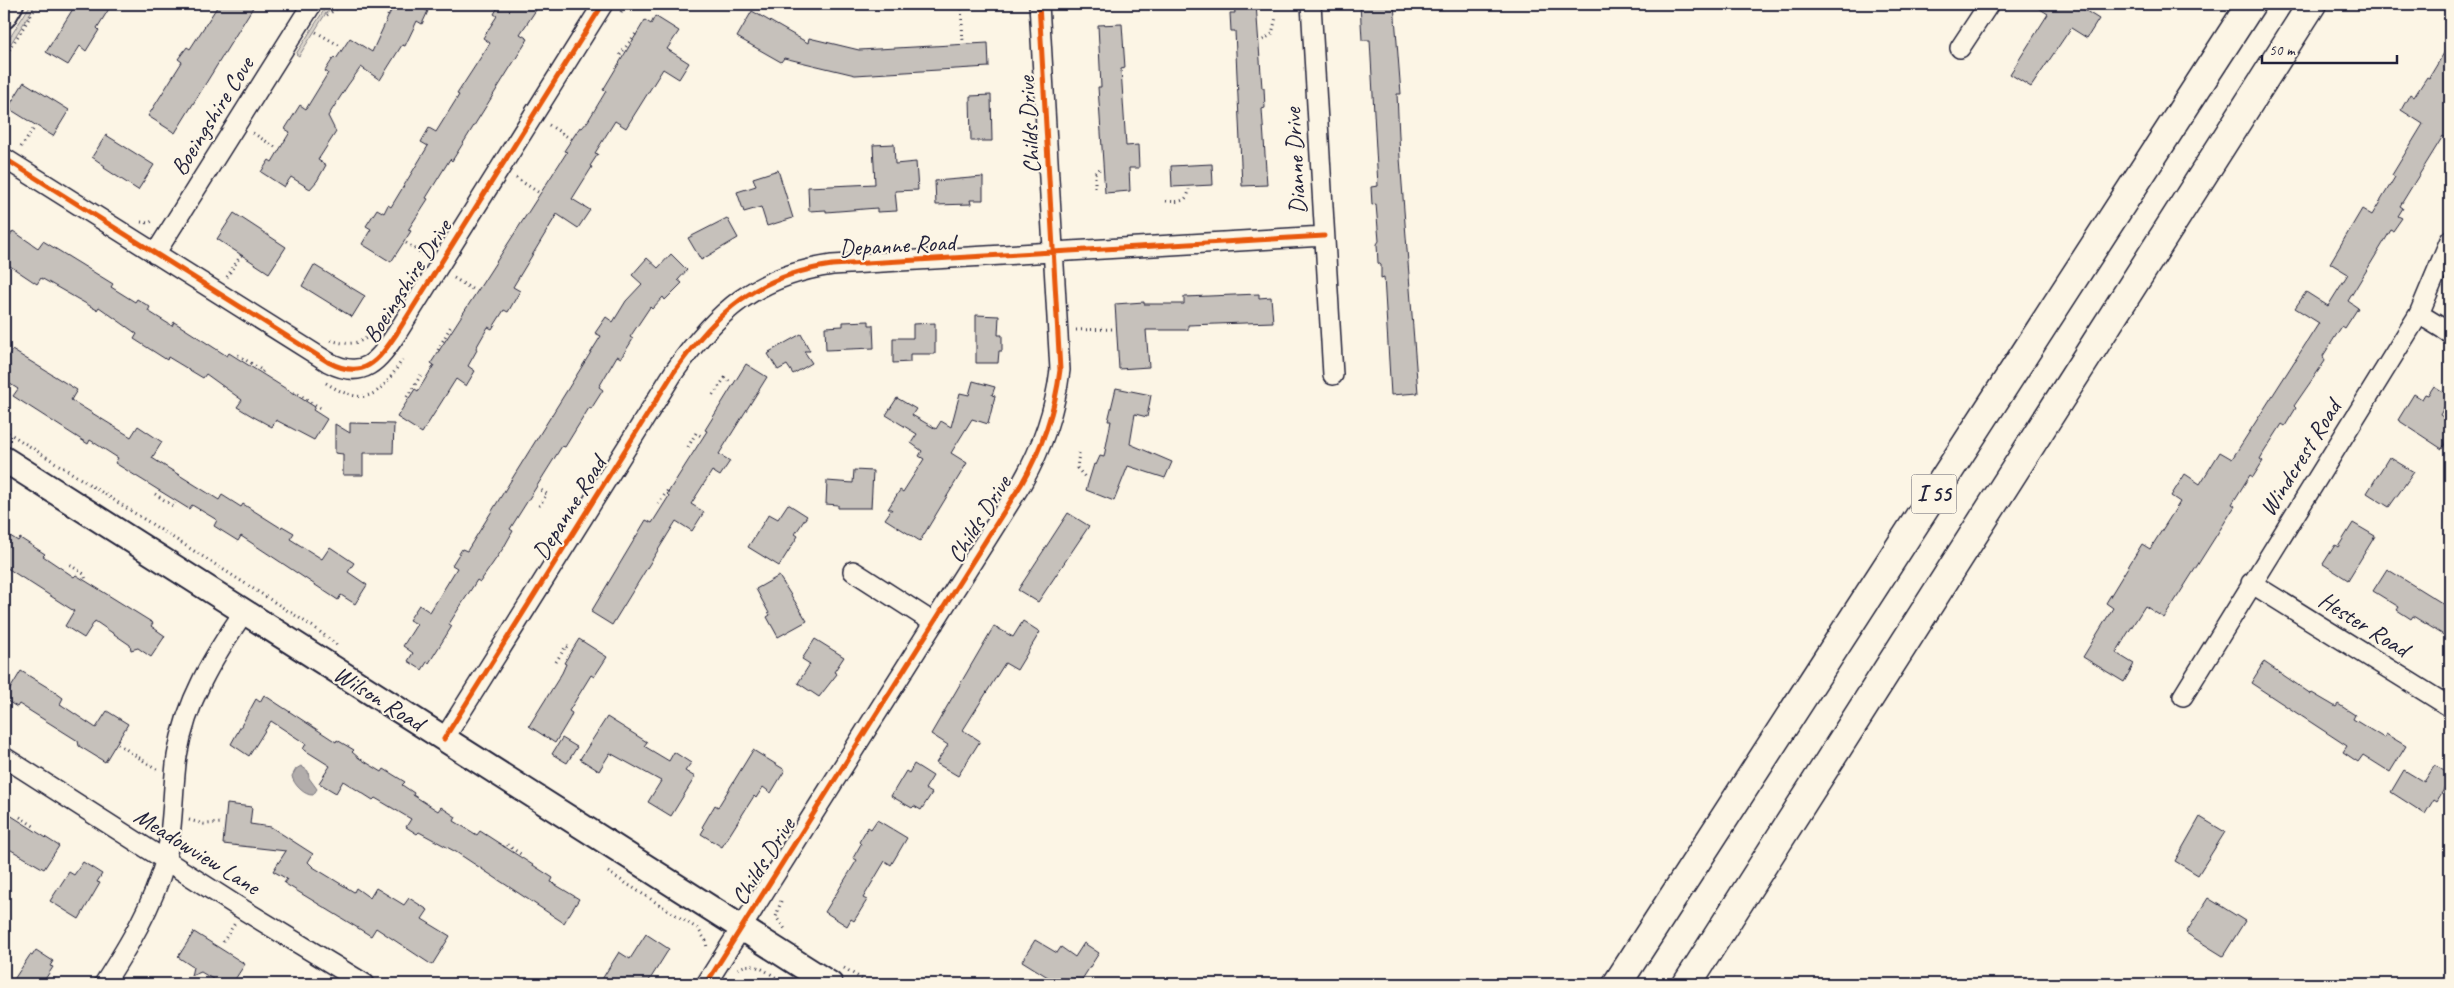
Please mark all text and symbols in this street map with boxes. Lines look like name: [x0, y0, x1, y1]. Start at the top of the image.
scale bar: [2262, 32, 2396, 64]
text: 50 m: [2269, 41, 2296, 60]
street label: Boeingshire Cove: [164, 49, 261, 181]
street label: Childs Drive: [1010, 73, 1047, 175]
street label: Dianne Drive: [1277, 105, 1313, 215]
street label: Boeingshire Drive: [356, 212, 459, 348]
street label: Depanne Road: [838, 227, 959, 263]
street label: Windcrest Road: [2253, 391, 2349, 522]
street label: Depanne Road: [526, 448, 614, 565]
street label: Childs Drive: [941, 468, 1019, 568]
road number: I 55: [1912, 474, 1956, 514]
street label: Hester Road: [2313, 585, 2418, 665]
street label: Wilson Road: [328, 659, 433, 739]
street label: Meadowview Lane: [129, 801, 267, 903]
street label: Childs Drive: [725, 810, 803, 910]

